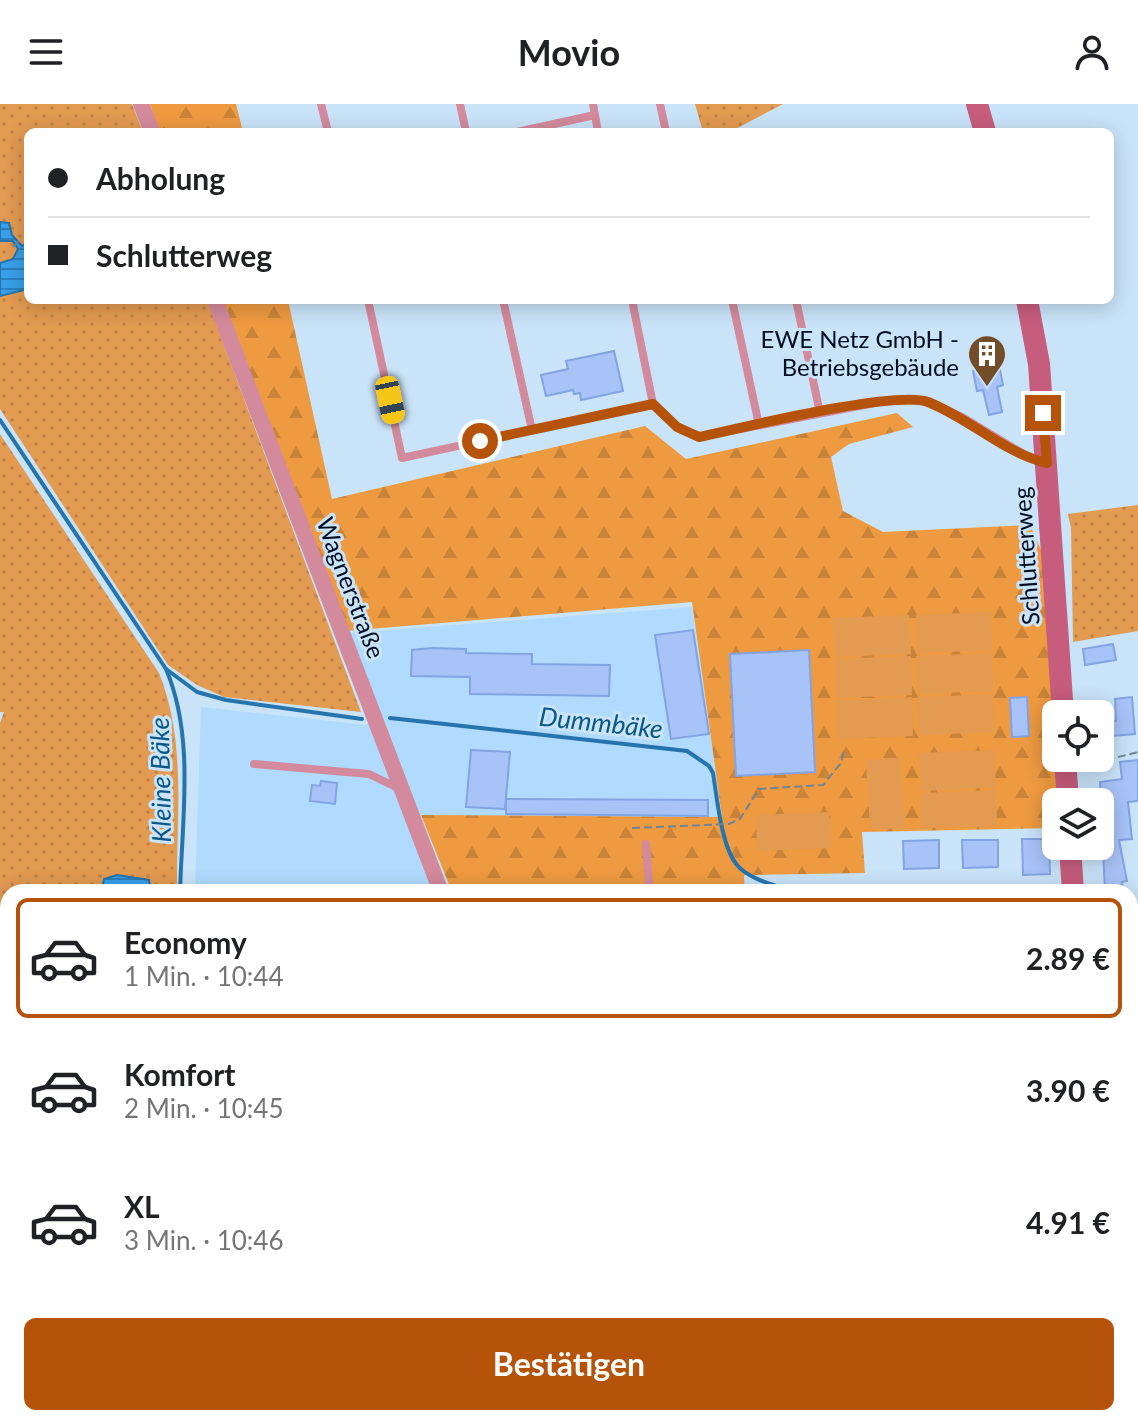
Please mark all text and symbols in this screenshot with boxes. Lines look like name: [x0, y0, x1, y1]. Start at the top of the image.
icon: menu: [24, 30, 68, 74]
text: Movio: [518, 30, 620, 74]
icon: person: [1070, 30, 1114, 74]
text: Abholung: [96, 160, 225, 196]
text: Schlutterweg: [96, 237, 272, 273]
place label: EWE Netz GmbH - Betriebsgebäude: [761, 324, 959, 381]
building icon: EWE Netz GmbH - Betriebsgebäude: [966, 333, 1008, 388]
car: [373, 374, 407, 426]
route end: [1025, 395, 1061, 431]
route start: [462, 423, 498, 459]
street label: Schlutterweg: [1006, 486, 1045, 626]
street label: Wagnerstraße: [311, 513, 392, 662]
water label: Dummbäke: [538, 700, 664, 744]
map controls: [1042, 700, 1114, 860]
button: locate: [1042, 700, 1114, 772]
water label: Kleine Bäke: [143, 717, 177, 843]
button: layers: [1042, 788, 1114, 860]
icon: car: [28, 922, 100, 994]
text: Economy: [124, 924, 247, 960]
text: 2.89 €: [1026, 940, 1110, 976]
text: 1 Min. · 10:44: [124, 960, 283, 992]
icon: car: [28, 1054, 100, 1126]
text: Komfort: [124, 1056, 235, 1092]
text: 3.90 €: [1026, 1072, 1110, 1108]
text: 2 Min. · 10:45: [124, 1092, 283, 1124]
icon: car: [28, 1186, 100, 1258]
text: XL: [124, 1188, 160, 1224]
text: 4.91 €: [1026, 1204, 1110, 1240]
text: 3 Min. · 10:46: [124, 1224, 283, 1256]
button: Bestätigen: [24, 1318, 1114, 1410]

